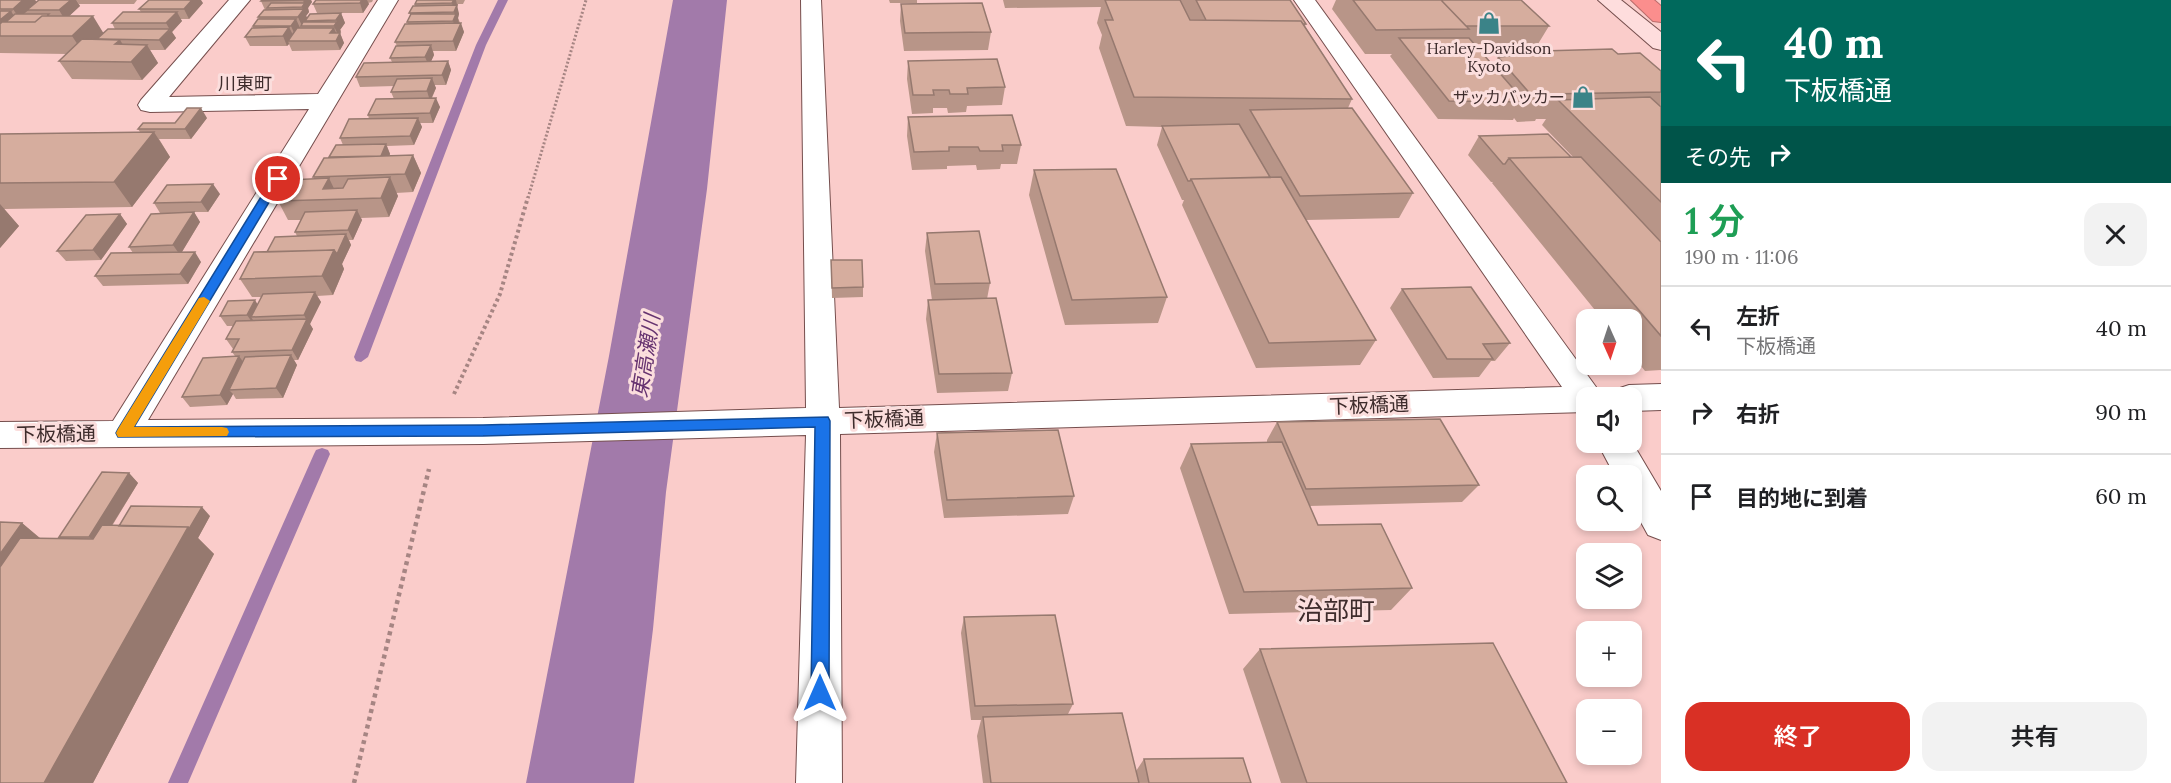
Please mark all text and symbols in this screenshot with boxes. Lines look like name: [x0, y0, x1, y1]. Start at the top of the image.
shop icon: Harley-Davidson Kyoto: [1476, 10, 1502, 36]
text: 40 m: [1784, 16, 1883, 70]
icon: left: [1685, 24, 1763, 102]
place label: Harley-Davidson Kyoto: [1427, 38, 1552, 76]
district label: 川東町: [218, 72, 272, 95]
text: 下板橋通: [1784, 73, 1892, 107]
shop icon: ザッカバッカー: [1570, 84, 1596, 110]
place label: ザッカバッカー: [1453, 87, 1565, 107]
icon: right: [1763, 138, 1796, 171]
text: その先: [1685, 143, 1751, 171]
pin: [252, 153, 303, 204]
icon: arrive: [261, 162, 294, 195]
text: 1 分: [1685, 198, 1745, 244]
button: close: [2084, 203, 2147, 266]
text: 190 m · 11:06: [1685, 244, 1798, 269]
text: 左折: [1736, 302, 1780, 330]
north arrow: [1576, 309, 1642, 375]
map controls: [1576, 309, 1642, 765]
water label: 東高瀬川: [626, 310, 666, 400]
icon: left: [1685, 312, 1718, 345]
text: 40 m: [2096, 314, 2147, 342]
text: 下板橋通: [1736, 333, 1816, 358]
button: sound: [1576, 387, 1642, 453]
street label: 下板橋通: [1329, 391, 1409, 418]
icon: right: [1685, 396, 1718, 429]
text: 90 m: [2095, 398, 2147, 426]
text: 右折: [1736, 400, 1780, 428]
street label: 下板橋通: [844, 405, 924, 432]
street label: 下板橋通: [16, 420, 96, 447]
button: search: [1576, 465, 1642, 531]
icon: arrive: [1685, 480, 1718, 513]
text: 60 m: [2095, 482, 2147, 510]
text: 目的地に到着: [1736, 484, 1868, 512]
button: layers: [1576, 543, 1642, 609]
district label: 治部町: [1297, 594, 1375, 627]
button: +: [1576, 621, 1642, 687]
position arrow: [788, 661, 852, 725]
button: −: [1576, 699, 1642, 765]
button: 終了: [1685, 702, 1910, 771]
button: 共有: [1922, 702, 2147, 771]

